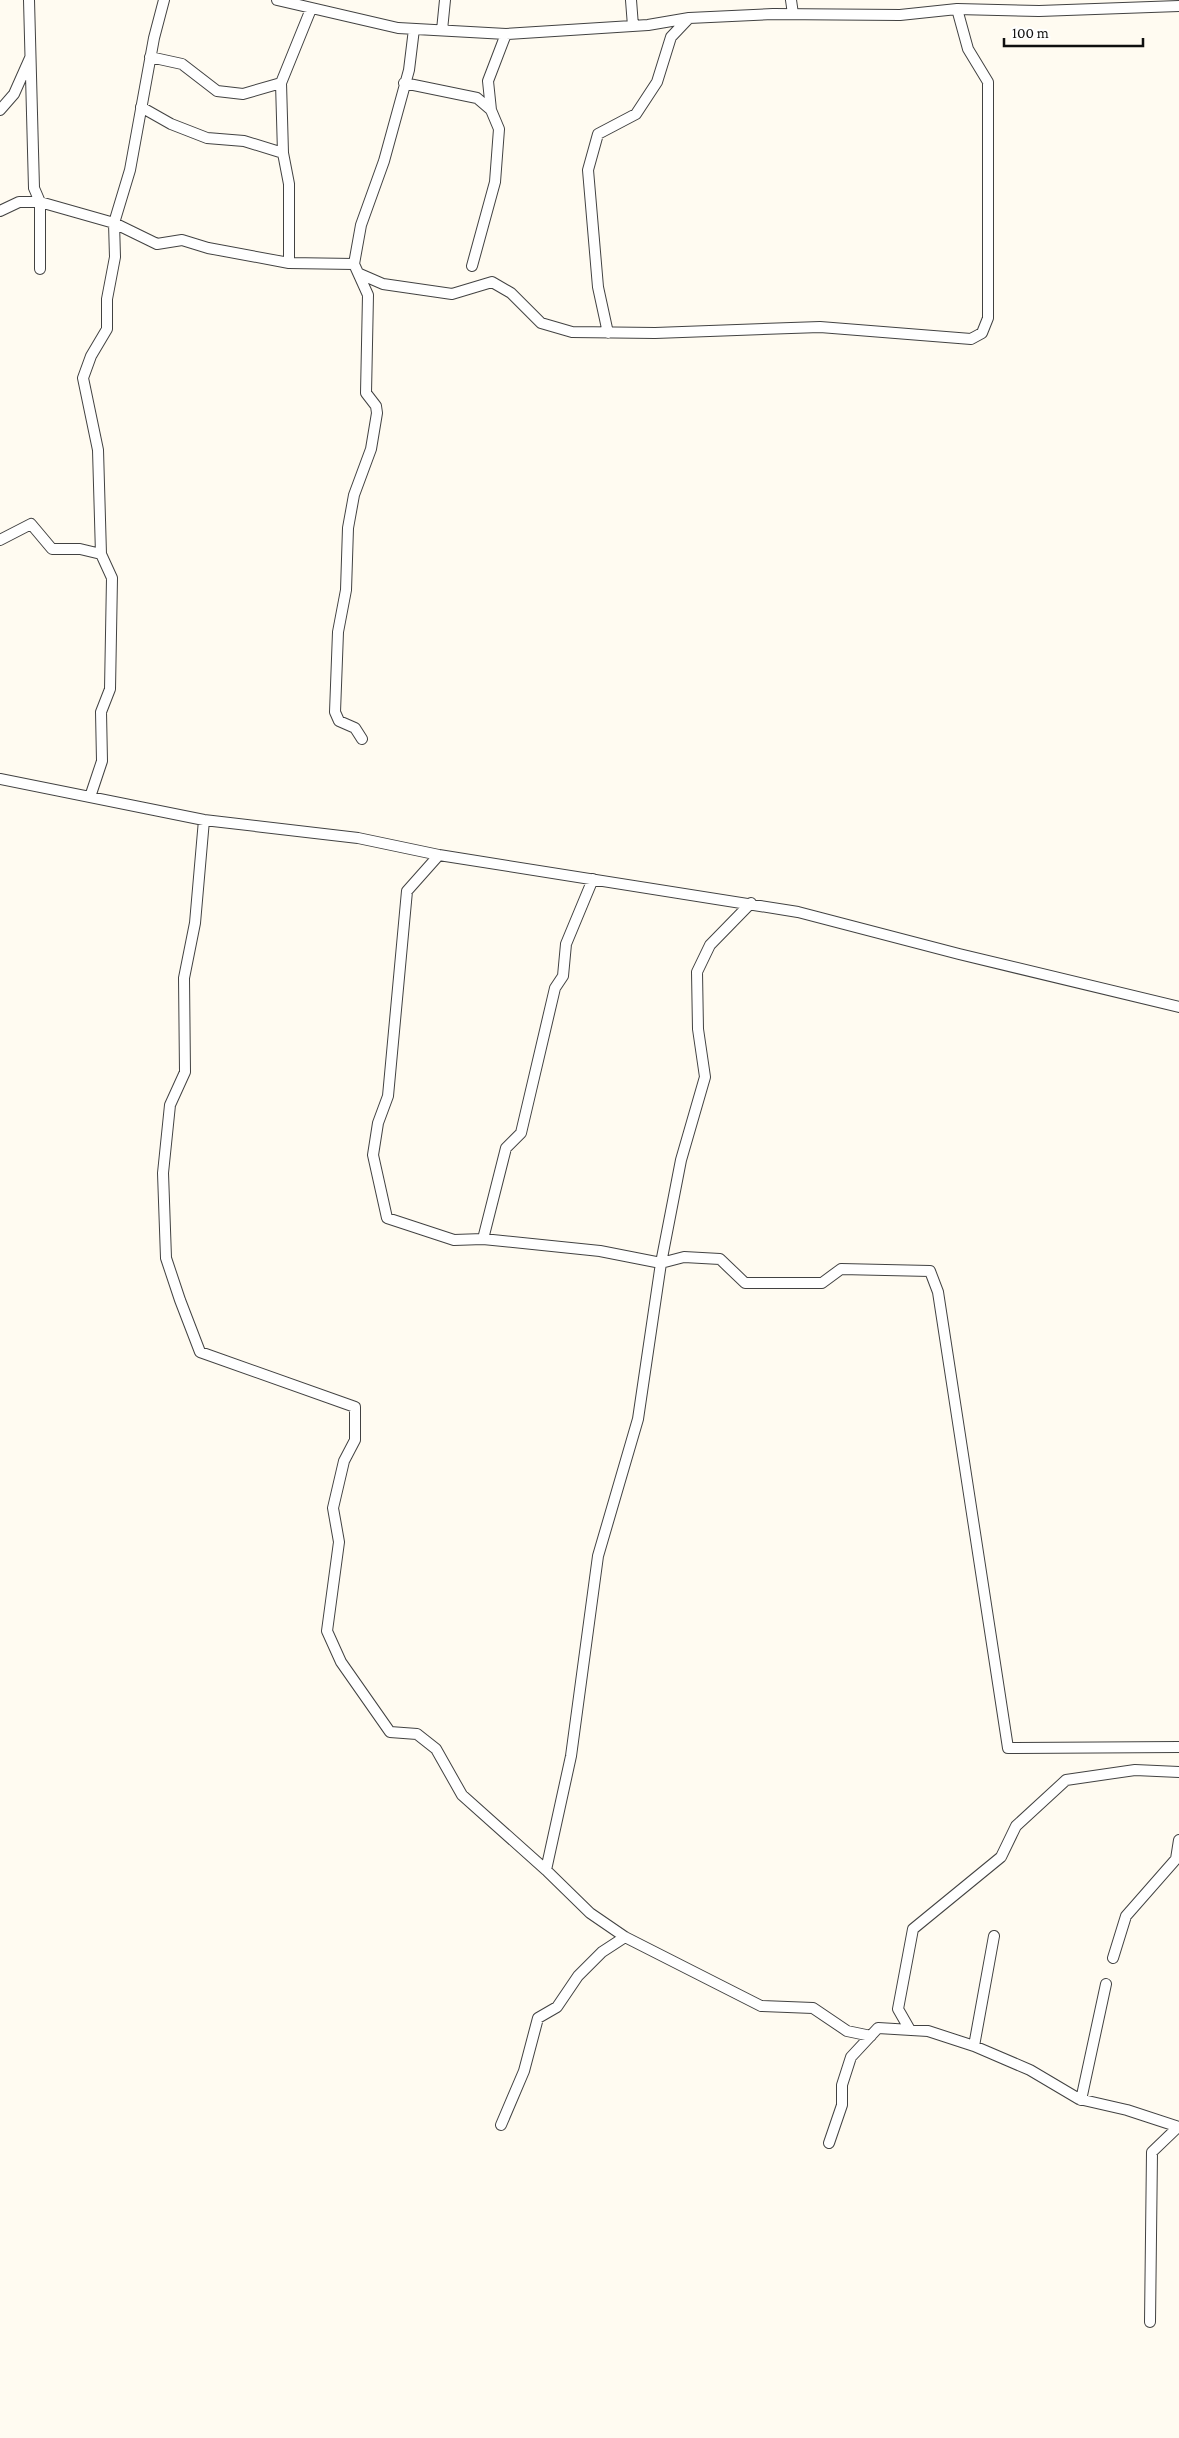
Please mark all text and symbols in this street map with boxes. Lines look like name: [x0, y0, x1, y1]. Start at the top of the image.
scale bar: [1004, 15, 1143, 47]
text: 100 m: [1012, 25, 1049, 41]

